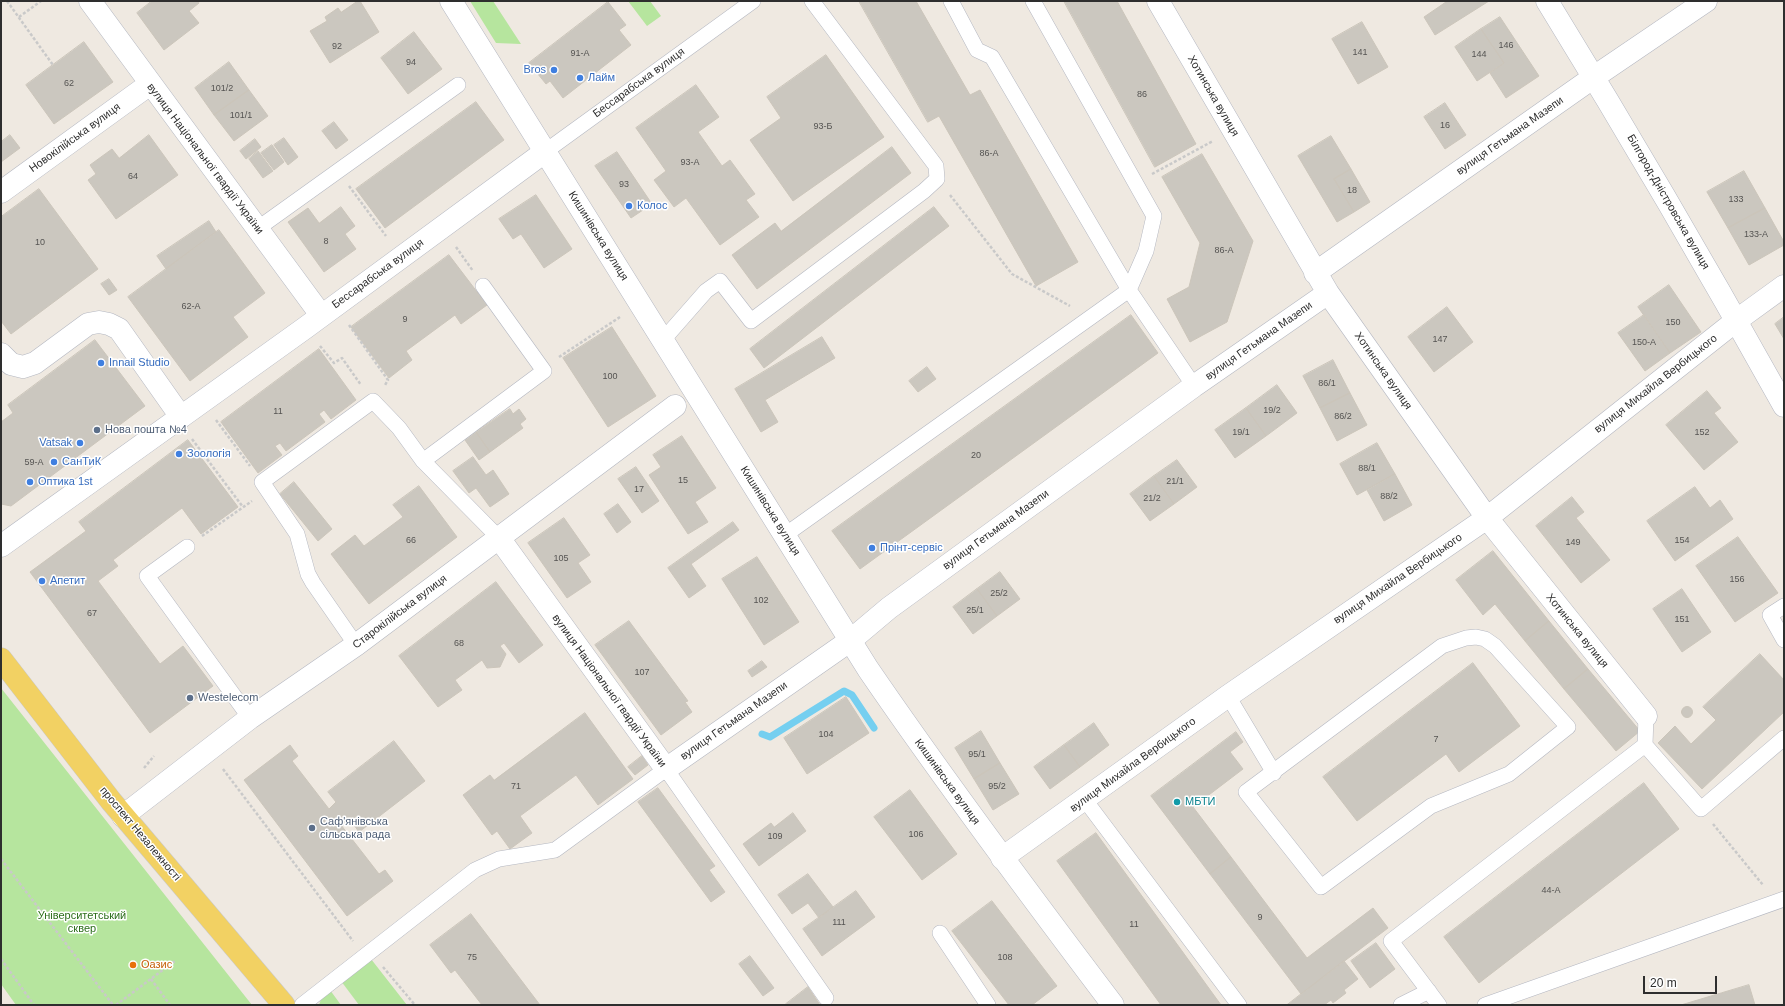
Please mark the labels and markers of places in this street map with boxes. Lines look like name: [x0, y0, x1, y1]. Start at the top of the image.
place label: Bros: [523, 63, 546, 77]
marker: Bros: [549, 65, 559, 75]
place label: Лайм: [588, 71, 615, 85]
marker: Лайм: [575, 73, 585, 83]
place label: Колос: [637, 199, 667, 213]
marker: Колос: [624, 201, 634, 211]
place label: Innail Studio: [109, 356, 170, 370]
marker: Innail Studio: [96, 358, 106, 368]
place label: Нова пошта №4: [105, 423, 187, 437]
marker: Нова пошта №4: [92, 425, 102, 435]
place label: Vatsak: [39, 436, 72, 450]
marker: Vatsak: [75, 438, 85, 448]
place label: Зоологія: [187, 447, 231, 461]
marker: Зоологія: [174, 449, 184, 459]
place label: СанТиК: [62, 455, 101, 469]
marker: СанТиК: [49, 457, 59, 467]
place label: Оптика 1st: [38, 475, 93, 489]
marker: Оптика 1st: [25, 477, 35, 487]
place label: Прінт-сервіс: [880, 541, 943, 555]
marker: Прінт-сервіс: [867, 543, 877, 553]
place label: Апетит: [50, 574, 85, 588]
marker: Апетит: [37, 576, 47, 586]
place label: Westelecom: [198, 691, 258, 705]
marker: Westelecom: [185, 693, 195, 703]
place label: МБТИ: [1185, 795, 1216, 809]
marker: МБТИ: [1172, 797, 1182, 807]
place label: Саф'янівська сільська рада: [320, 815, 390, 841]
marker: Саф'янівська сільська рада: [307, 823, 317, 833]
place label: Оазис: [141, 958, 172, 972]
marker: Оазис: [128, 960, 138, 970]

